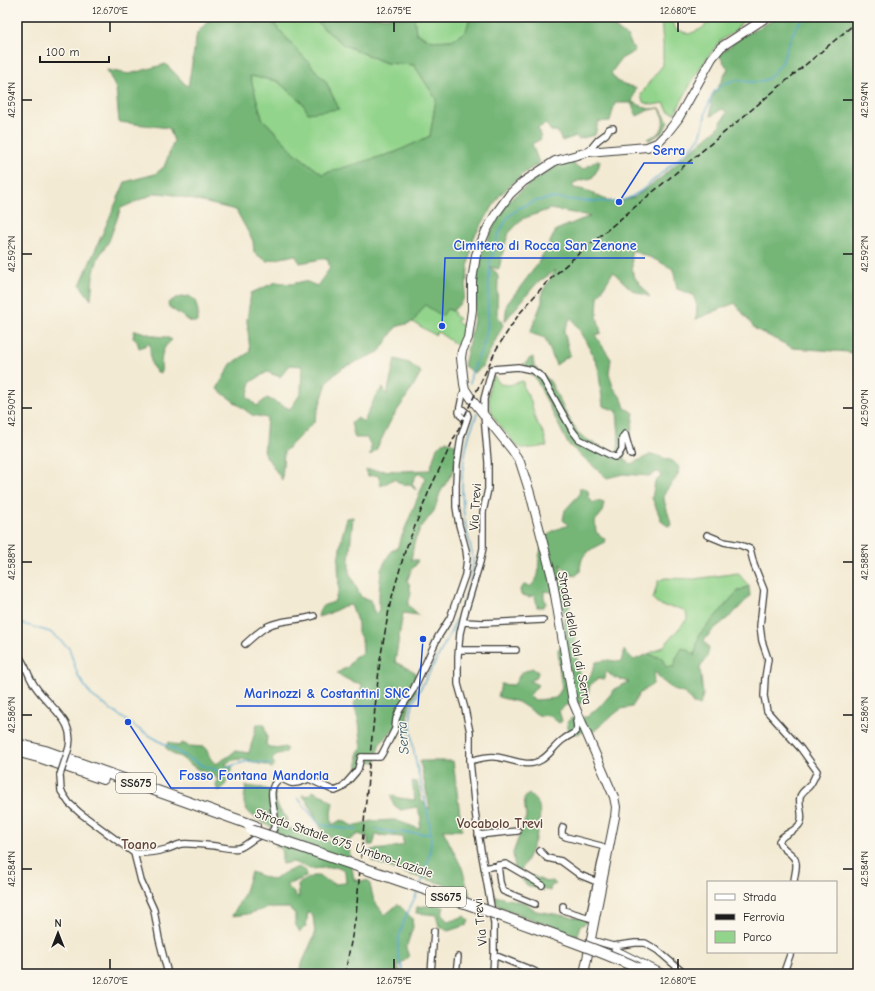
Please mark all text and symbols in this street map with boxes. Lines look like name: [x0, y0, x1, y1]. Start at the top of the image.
text: 12.670°E: [92, 5, 128, 17]
text: 12.675°E: [377, 5, 411, 17]
text: 12.680°E: [660, 5, 696, 17]
scale bar: [40, 38, 109, 64]
text: 100 m: [46, 45, 79, 59]
text: 42.594°N: [6, 82, 18, 118]
text: 42.594°N: [859, 82, 871, 118]
callout: Serra: [644, 137, 693, 163]
text: Serra: [653, 142, 685, 159]
callout: Cimitero di Rocca San Zenone: [445, 232, 645, 258]
text: 42.592°N: [6, 236, 18, 272]
text: 42.592°N: [859, 236, 871, 272]
text: Cimitero di Rocca San Zenone: [453, 237, 637, 254]
text: 42.590°N: [6, 389, 18, 427]
text: 42.590°N: [859, 389, 871, 427]
street label: Via Trevi: [466, 483, 484, 531]
text: 42.588°N: [6, 544, 18, 580]
text: 42.588°N: [859, 544, 871, 580]
street label: Strada della Val di Serra: [555, 570, 595, 706]
callout: Marinozzi & Costantini SNC: [236, 680, 418, 706]
text: Marinozzi & Costantini SNC: [244, 685, 411, 702]
text: 42.586°N: [6, 697, 18, 733]
text: 42.586°N: [859, 697, 871, 733]
water label: Serra: [393, 721, 413, 755]
callout: Fosso Fontana Mandorla: [171, 762, 337, 788]
text: Fosso Fontana Mandorla: [179, 767, 329, 784]
road number: SS675: [116, 773, 156, 793]
street label: Strada Statale 675 Umbro-Laziale: [253, 805, 435, 881]
district label: Vocabolo Trevi: [457, 815, 543, 832]
district label: Toano: [121, 836, 157, 853]
text: 42.584°N: [6, 851, 18, 887]
text: 42.584°N: [859, 851, 871, 887]
legend: [707, 881, 837, 953]
road number: SS675: [426, 887, 466, 907]
text: Strada: [743, 890, 776, 904]
street label: Via Trevi: [470, 898, 490, 946]
text: Ferrovia: [743, 910, 785, 924]
north arrow: [38, 913, 78, 953]
text: N: [54, 917, 62, 930]
text: Parco: [743, 930, 772, 944]
text: 12.670°E: [92, 975, 128, 987]
text: 12.675°E: [377, 975, 411, 987]
text: 12.680°E: [660, 975, 696, 987]

